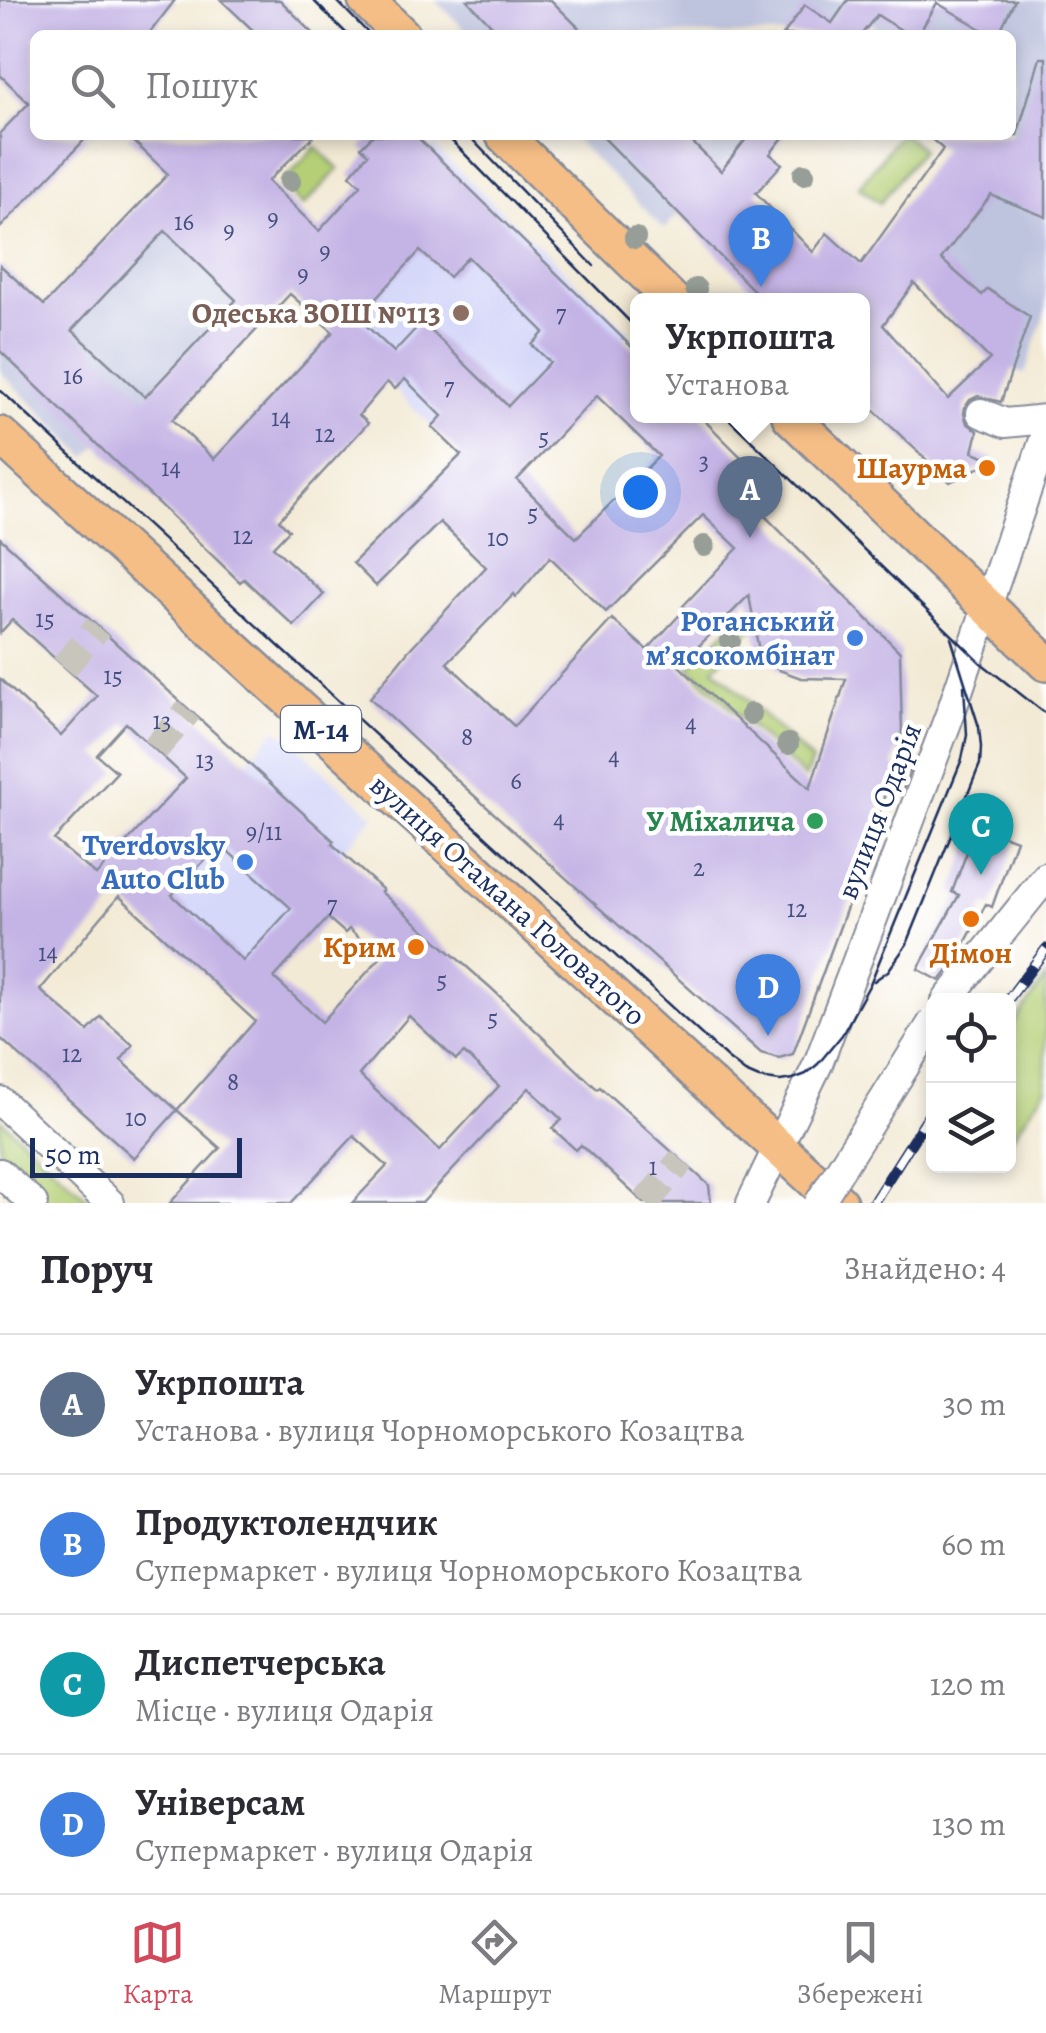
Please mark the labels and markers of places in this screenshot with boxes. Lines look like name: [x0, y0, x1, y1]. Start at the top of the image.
pin: B: [728, 204, 794, 287]
place label: Одеська ЗОШ №113: [192, 293, 441, 333]
marker: Одеська ЗОШ №113: [450, 302, 472, 324]
place label: Шаурма: [856, 448, 968, 488]
pin: A: [718, 456, 782, 538]
marker: Шаурма: [976, 457, 998, 479]
place label: Роганський м’ясокомбінат: [646, 601, 835, 675]
marker: Роганський м’ясокомбінат: [844, 627, 866, 649]
pin: C: [948, 792, 1014, 875]
place label: У Міхалича: [646, 801, 796, 841]
marker: У Міхалича: [804, 810, 826, 832]
place label: Tverdovsky Auto Club: [82, 825, 226, 899]
marker: Tverdovsky Auto Club: [234, 851, 256, 873]
marker: Дiмон: [960, 908, 982, 930]
place label: Крим: [323, 927, 396, 967]
place label: Дiмон: [930, 933, 1012, 973]
marker: Крим: [405, 936, 427, 958]
pin: D: [736, 954, 800, 1036]

